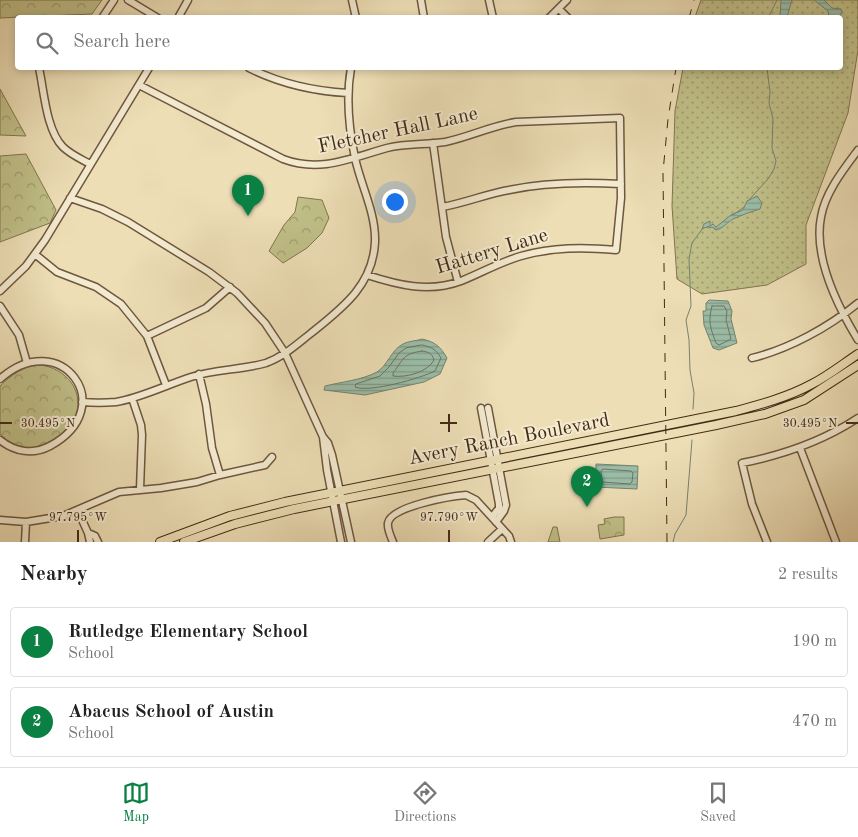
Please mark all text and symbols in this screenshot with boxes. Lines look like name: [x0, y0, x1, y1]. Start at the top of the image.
search box: [15, 15, 843, 70]
icon: search: [33, 29, 61, 57]
text: Search here: [73, 33, 170, 52]
street label: Fletcher Hall Lane: [316, 104, 480, 158]
pin: 1: [232, 175, 264, 216]
your location: [382, 189, 408, 215]
street label: Hattery Lane: [433, 225, 551, 279]
street label: Avery Ranch Boulevard: [407, 411, 611, 469]
text: 30.495°N: [21, 417, 75, 430]
text: 30.495°N: [783, 417, 837, 430]
pin: 2: [571, 466, 603, 507]
text: 97.795°W: [49, 511, 107, 524]
text: 97.790°W: [420, 512, 478, 524]
text: Nearby: [20, 564, 88, 585]
text: 2 results: [778, 567, 838, 583]
text: Rutledge Elementary School: [68, 623, 308, 642]
text: 1: [32, 634, 42, 650]
text: 190 m: [792, 634, 837, 650]
text: School: [68, 646, 114, 662]
text: Abacus School of Austin: [68, 703, 274, 722]
text: 2: [32, 714, 42, 730]
text: 470 m: [792, 714, 837, 730]
text: School: [68, 726, 114, 742]
tab: Map: [122, 779, 150, 826]
tab: Directions: [394, 779, 456, 826]
tab: Saved: [700, 779, 736, 826]

